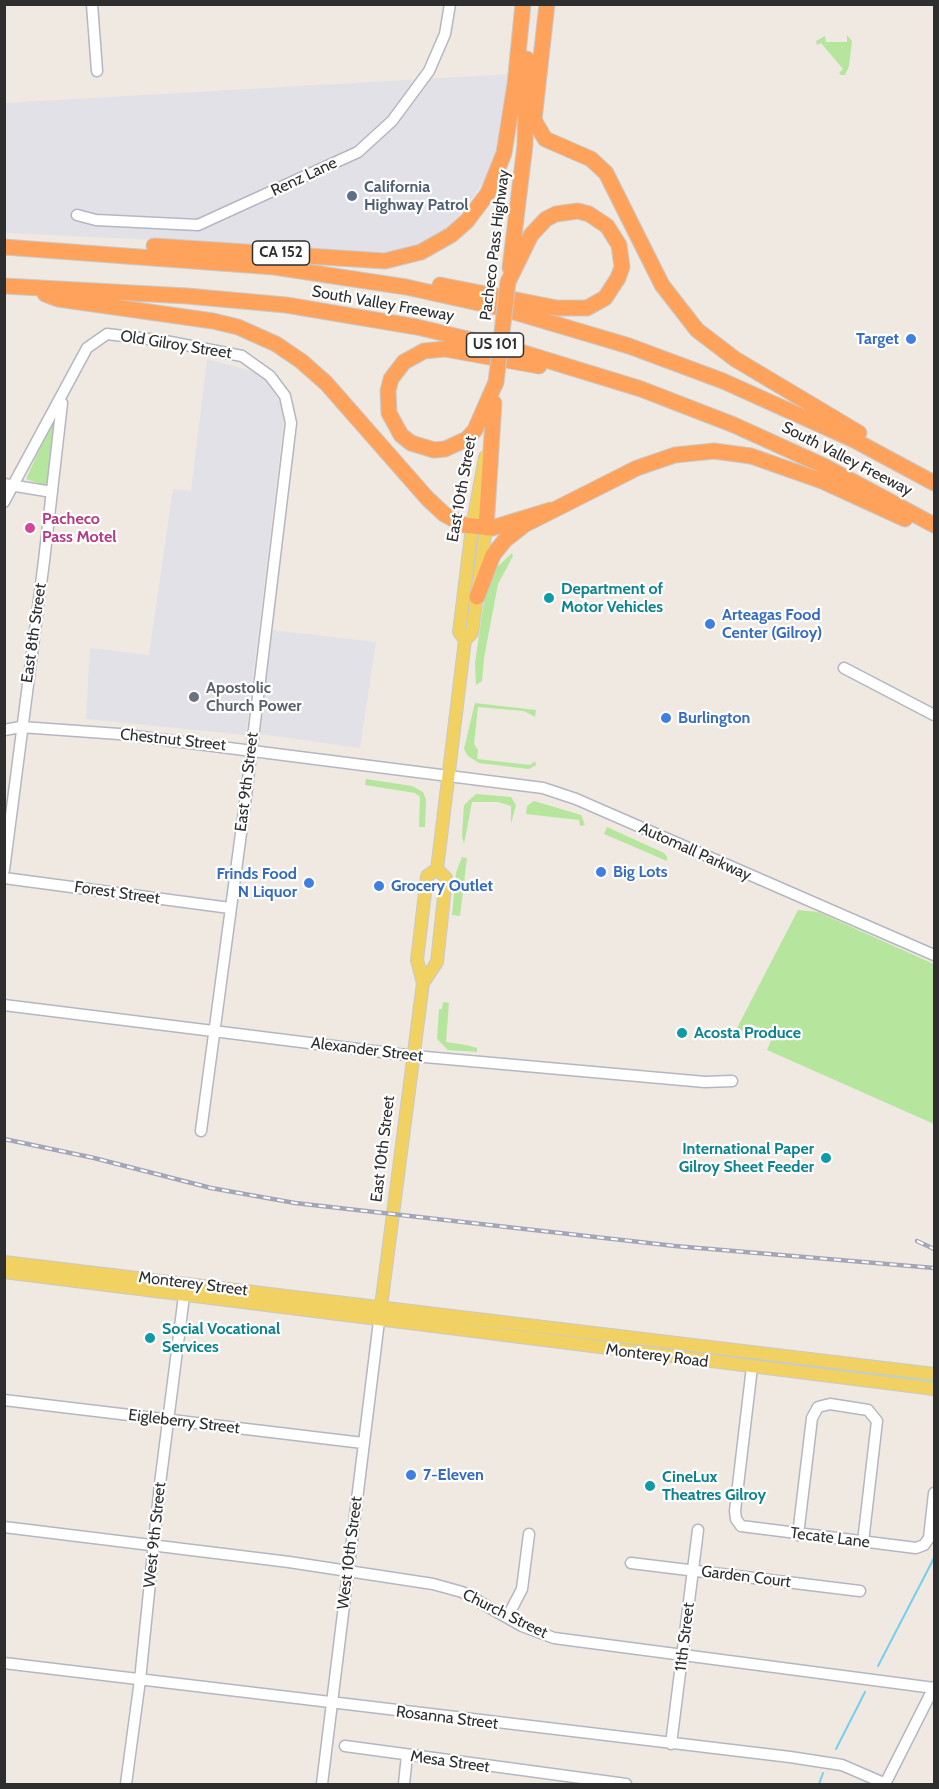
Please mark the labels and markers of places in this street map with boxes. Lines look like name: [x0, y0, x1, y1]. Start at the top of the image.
place label: California Highway Patrol: [364, 177, 469, 215]
marker: California Highway Patrol: [345, 189, 359, 203]
place label: Target: [856, 329, 899, 349]
marker: Target: [904, 332, 918, 346]
place label: Pacheco Pass Motel: [42, 509, 117, 547]
marker: Pacheco Pass Motel: [23, 521, 37, 535]
place label: Department of Motor Vehicles: [561, 579, 663, 617]
marker: Department of Motor Vehicles: [542, 591, 556, 605]
place label: Arteagas Food Center (Gilroy): [722, 605, 822, 643]
marker: Arteagas Food Center (Gilroy): [703, 617, 717, 631]
place label: Apostolic Church Power: [206, 678, 302, 716]
marker: Apostolic Church Power: [187, 690, 201, 704]
place label: Burlington: [678, 708, 750, 728]
marker: Burlington: [659, 711, 673, 725]
place label: Big Lots: [613, 862, 668, 882]
place label: Frinds Food N Liquor: [217, 864, 297, 902]
marker: Big Lots: [594, 865, 608, 879]
marker: Frinds Food N Liquor: [302, 876, 316, 890]
place label: Grocery Outlet: [391, 876, 493, 896]
marker: Grocery Outlet: [372, 879, 386, 893]
place label: Acosta Produce: [694, 1023, 801, 1043]
marker: Acosta Produce: [675, 1026, 689, 1040]
place label: International Paper Gilroy Sheet Feeder: [679, 1139, 814, 1177]
marker: International Paper Gilroy Sheet Feeder: [819, 1151, 833, 1165]
place label: Social Vocational Services: [162, 1319, 280, 1357]
marker: Social Vocational Services: [143, 1331, 157, 1345]
place label: 7-Eleven: [423, 1465, 484, 1485]
place label: CineLux Theatres Gilroy: [662, 1467, 766, 1505]
marker: 7-Eleven: [404, 1468, 418, 1482]
marker: CineLux Theatres Gilroy: [643, 1479, 657, 1493]

